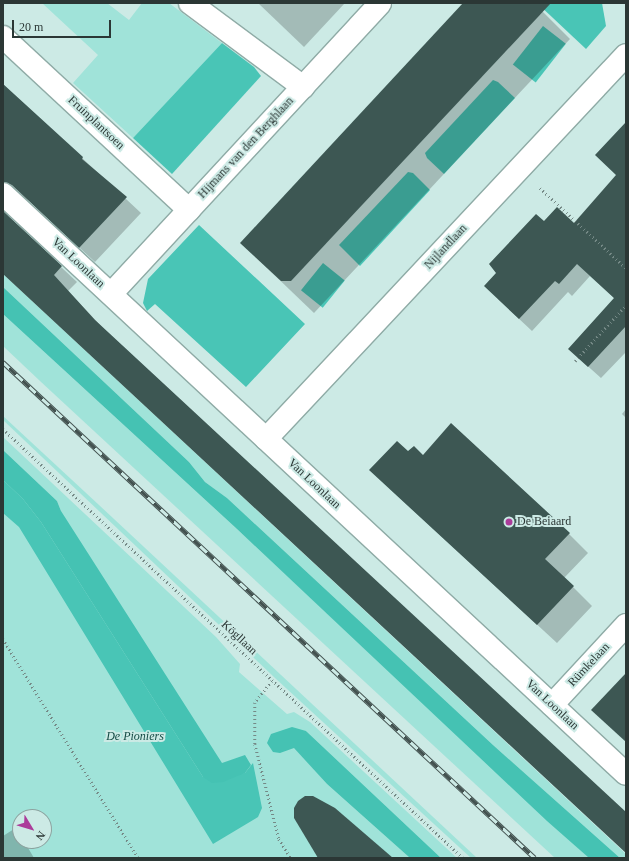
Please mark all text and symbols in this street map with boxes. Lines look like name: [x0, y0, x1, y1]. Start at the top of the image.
scale bar: [14, 12, 113, 38]
text: 20 m: [19, 20, 43, 34]
street label: Fruinplantsoen: [65, 93, 127, 153]
street label: Hijmans van den Berghlaan: [195, 94, 297, 202]
street label: Nijlandlaan: [422, 222, 470, 272]
street label: Van Loonlaan: [49, 235, 107, 291]
street label: Van Loonlaan: [285, 456, 343, 512]
place label: De Beiaard: [517, 515, 571, 529]
marker: De Beiaard: [504, 517, 514, 527]
street label: Kögllaan: [218, 618, 260, 658]
street label: Rümkelaan: [565, 640, 613, 690]
street label: Van Loonlaan: [523, 677, 581, 733]
park label: De Pioniers: [106, 730, 164, 744]
north arrow: [12, 809, 52, 849]
text: N: [33, 829, 48, 843]

